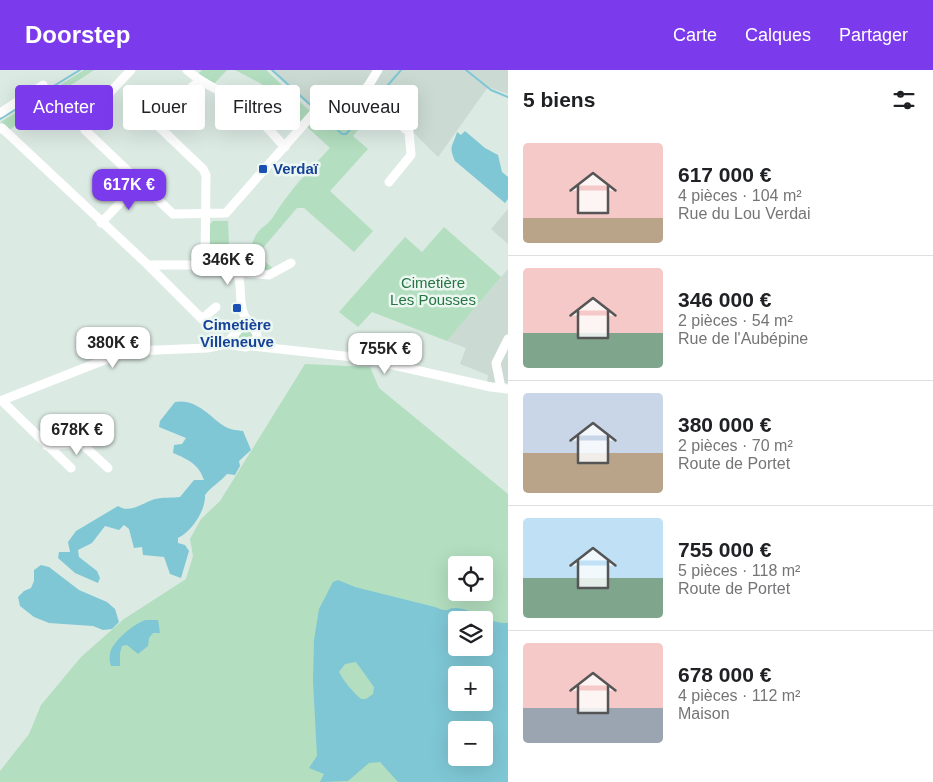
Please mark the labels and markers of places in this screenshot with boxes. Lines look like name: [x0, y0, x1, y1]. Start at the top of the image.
place label: Verdaï: [273, 160, 319, 177]
marker: Verdaï: [257, 163, 269, 175]
pin: 617K €: [88, 168, 170, 211]
pin: 346K €: [187, 244, 269, 286]
marker: Cimetière Villeneuve: [231, 302, 243, 314]
place label: Cimetière Villeneuve: [200, 316, 274, 350]
pin: 380K €: [72, 326, 154, 369]
pin: 755K €: [344, 332, 426, 375]
pin: 678K €: [36, 414, 118, 456]

